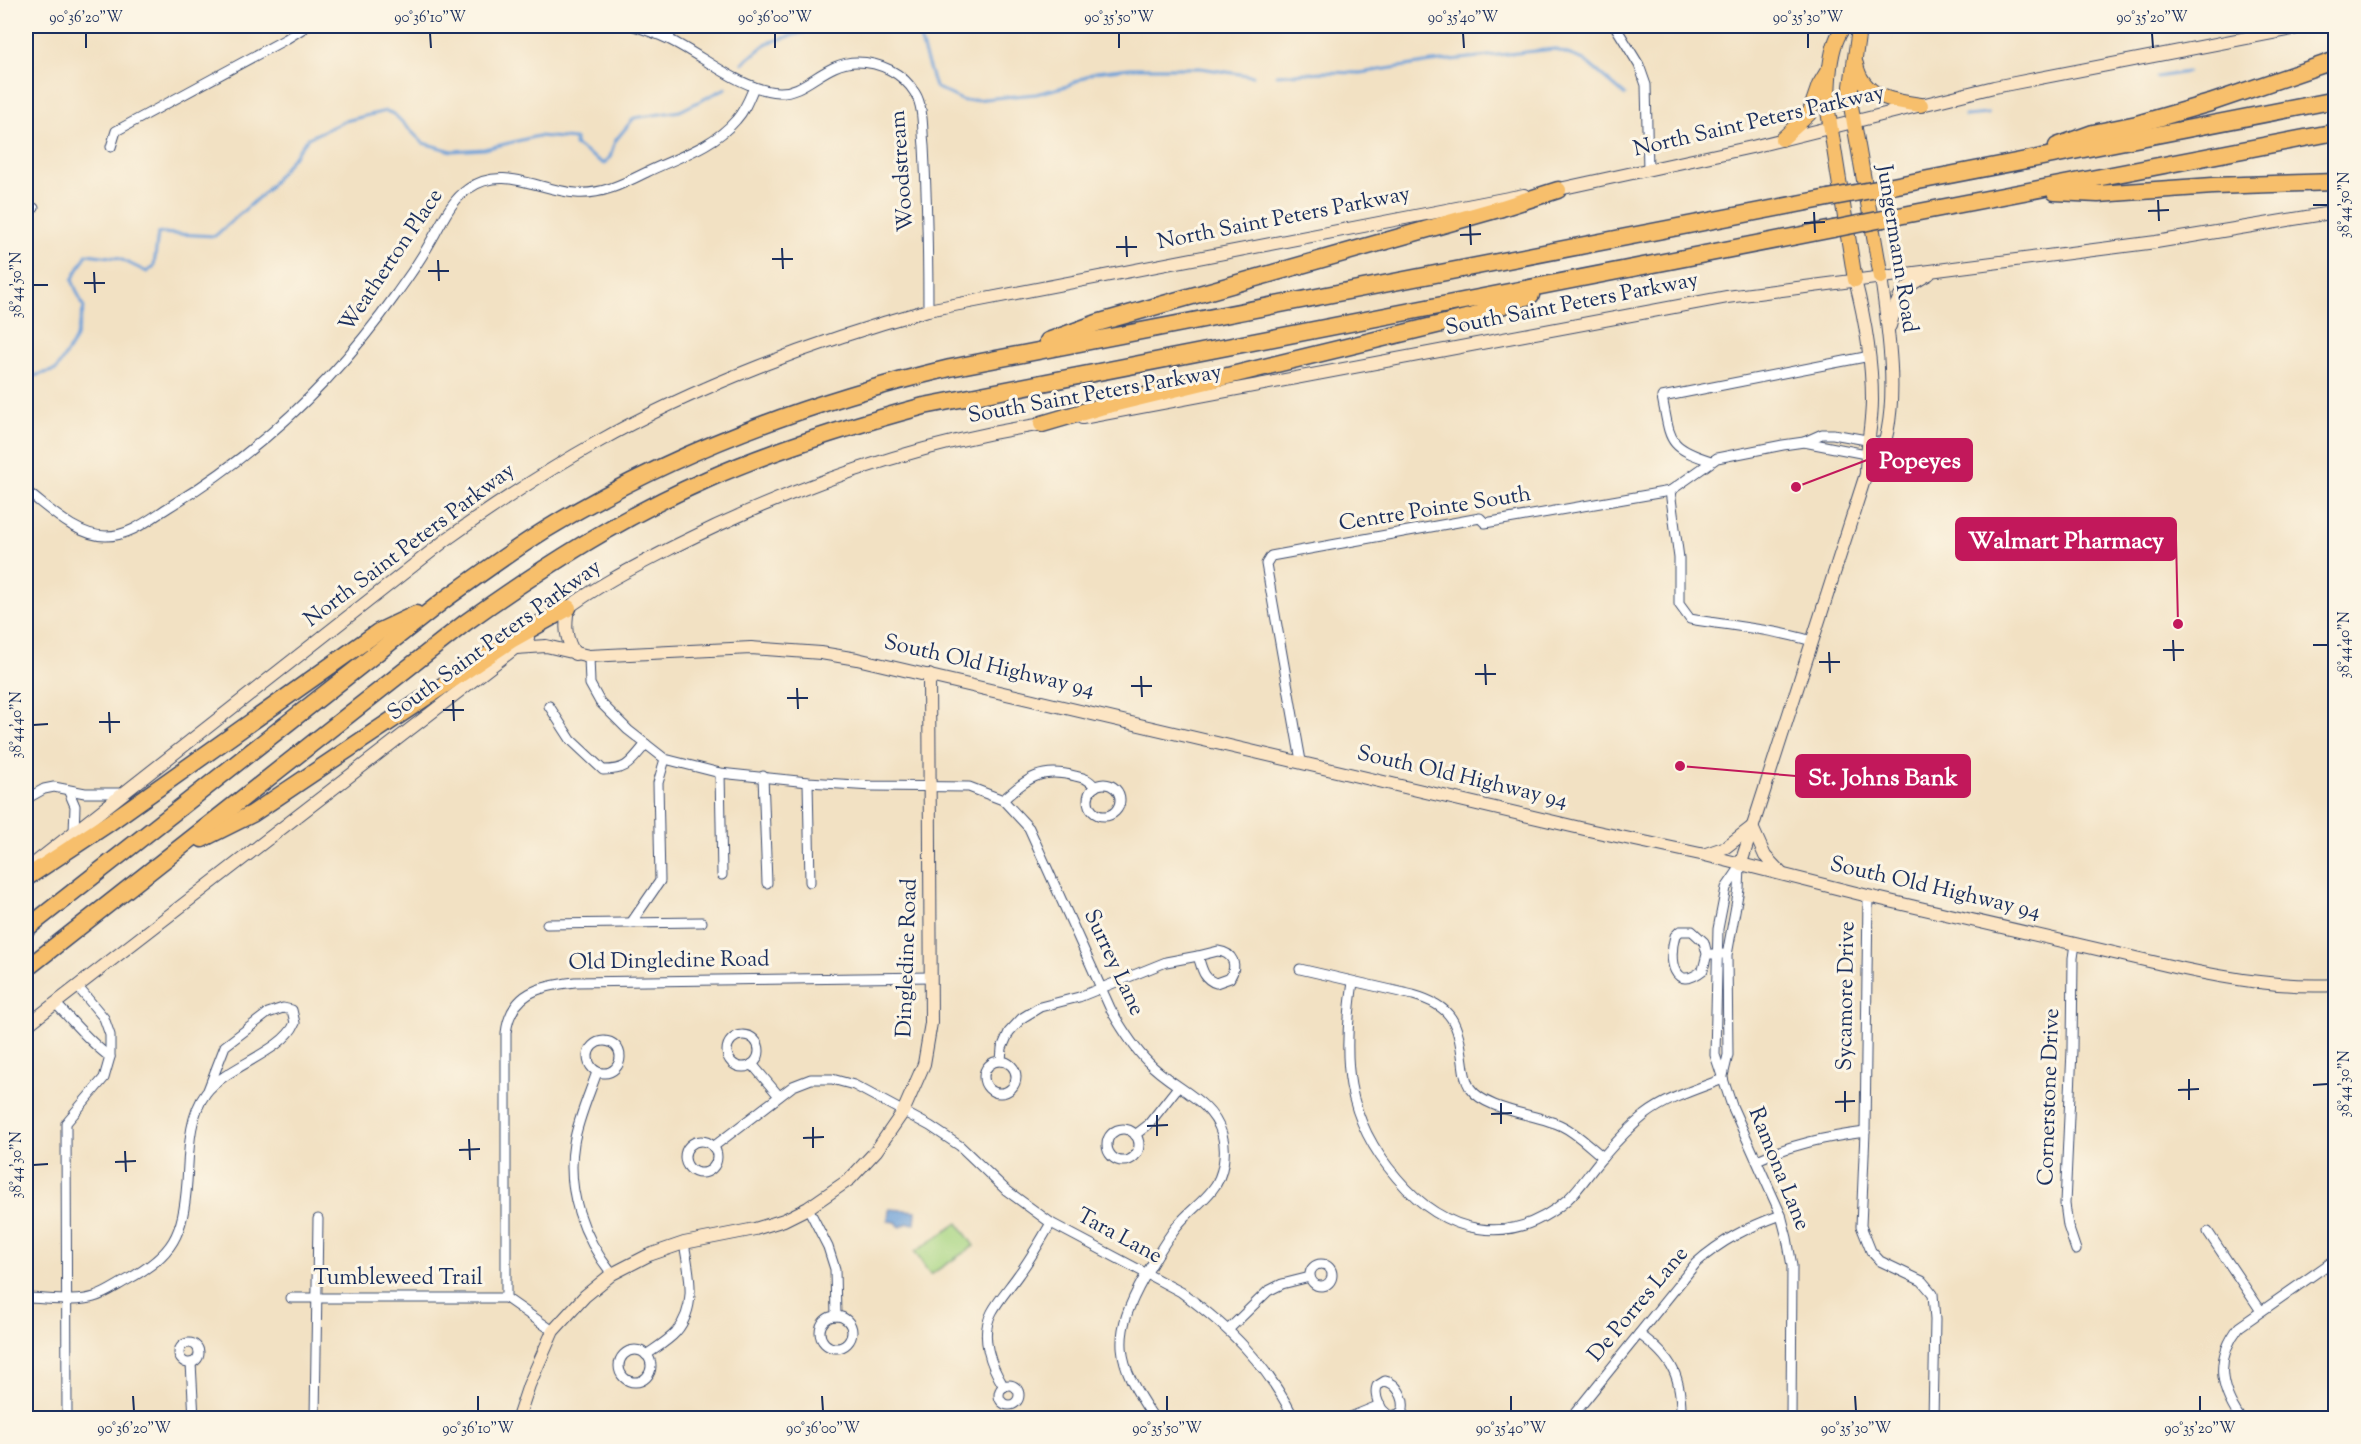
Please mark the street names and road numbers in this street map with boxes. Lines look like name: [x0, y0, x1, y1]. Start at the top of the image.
street label: North Saint Peters Parkway: [1630, 77, 1888, 166]
street label: Woodstream: [883, 109, 923, 233]
street label: Jungermann Road: [1867, 162, 1925, 335]
street label: North Saint Peters Parkway: [1155, 179, 1413, 259]
street label: Weatherton Place: [332, 183, 452, 339]
street label: South Saint Peters Parkway: [1443, 265, 1701, 345]
street label: South Saint Peters Parkway: [966, 357, 1225, 433]
street label: North Saint Peters Parkway: [298, 456, 522, 636]
street label: Centre Pointe South: [1337, 479, 1533, 541]
street label: South Saint Peters Parkway: [382, 552, 609, 730]
street label: South Old Highway 94: [880, 627, 1098, 707]
street label: South Old Highway 94: [1353, 738, 1571, 818]
street label: South Old Highway 94: [1826, 849, 2044, 929]
street label: Dingledine Road: [889, 878, 927, 1038]
street label: Surrey Lane: [1074, 904, 1152, 1022]
street label: Sycamore Drive: [1830, 921, 1864, 1071]
street label: Old Dingledine Road: [568, 944, 770, 980]
street label: Cornerstone Drive: [2031, 1008, 2069, 1186]
street label: Ramona Lane: [1739, 1103, 1817, 1235]
street label: Tara Lane: [1070, 1201, 1168, 1273]
street label: De Porres Lane: [1581, 1240, 1697, 1370]
street label: Tumbleweed Trail: [313, 1263, 483, 1295]

